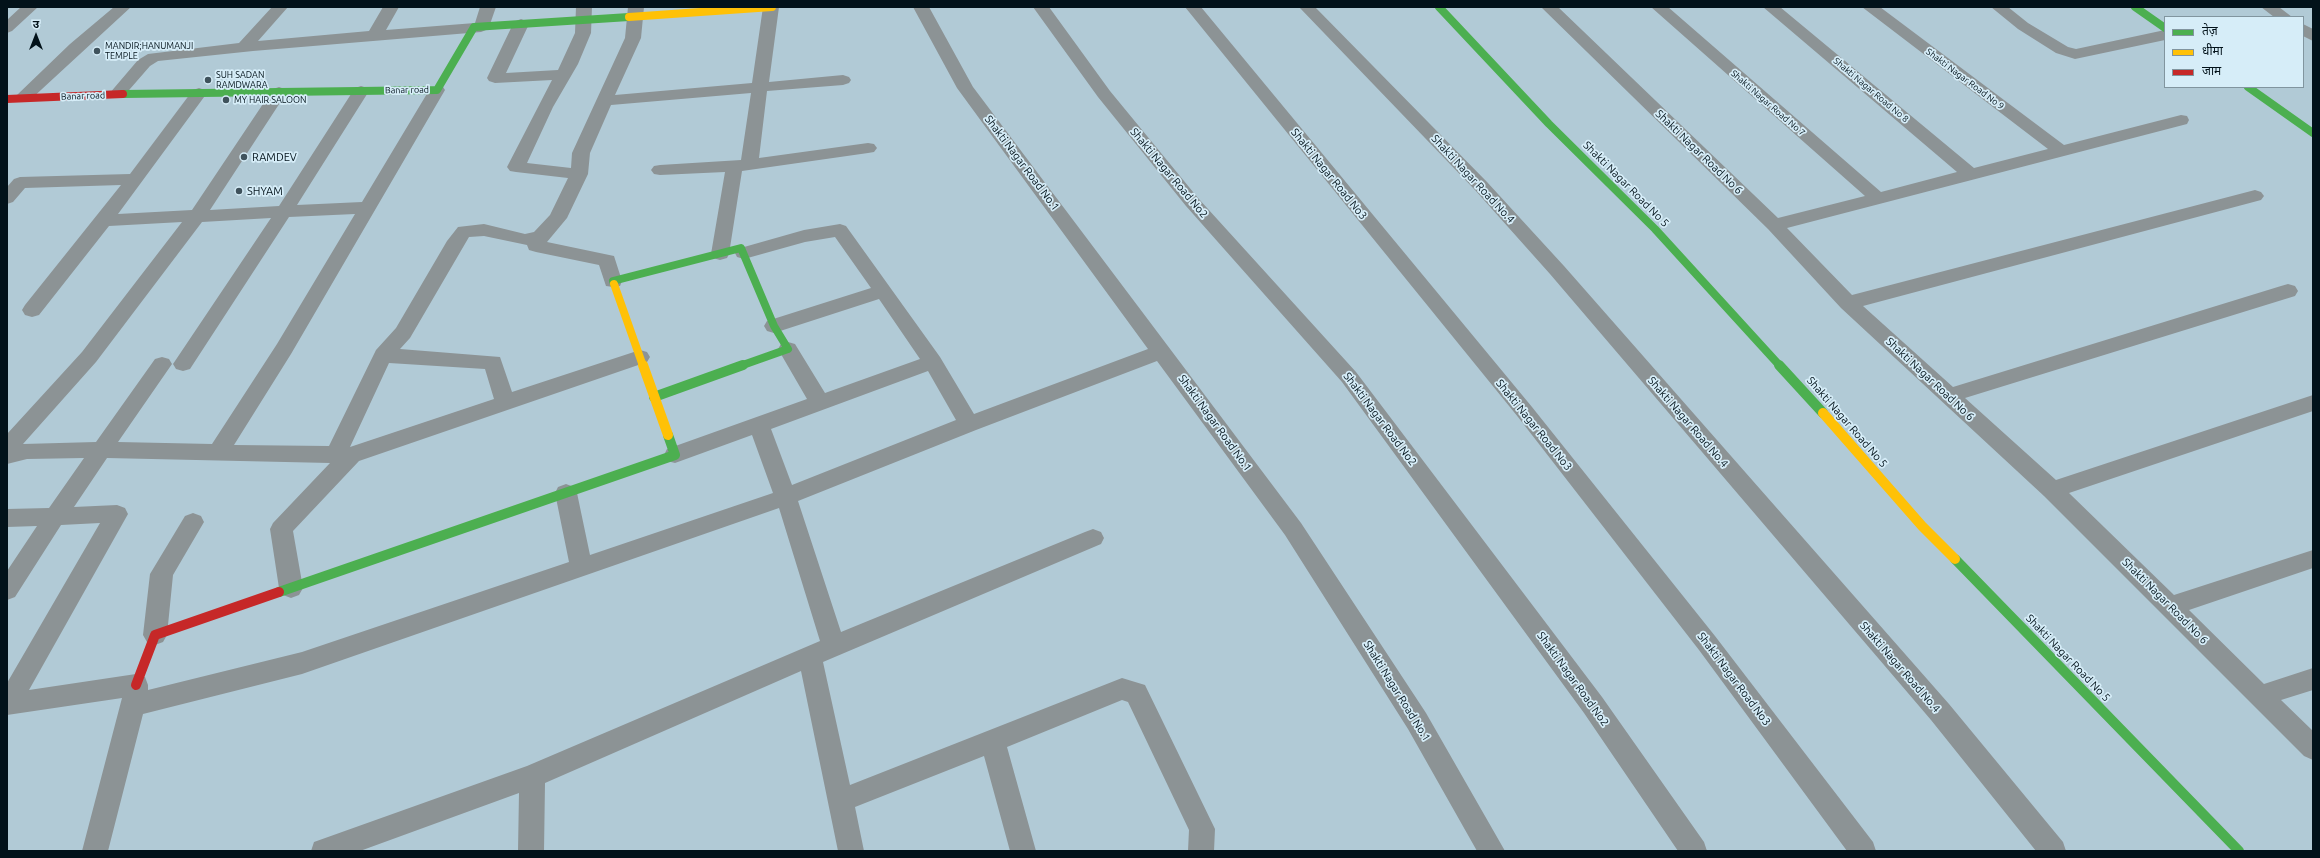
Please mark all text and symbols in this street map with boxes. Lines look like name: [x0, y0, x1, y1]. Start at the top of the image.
north arrow: [16, 16, 56, 56]
legend: [2164, 16, 2304, 88]
text: उ: [33, 18, 39, 30]
text: तेज़: [2202, 24, 2218, 37]
place label: MANDIR;HANUMANJI TEMPLE: [105, 41, 193, 62]
text: धीमा: [2202, 44, 2223, 57]
marker: MANDIR;HANUMANJI TEMPLE: [92, 46, 102, 56]
street label: Shakti Nagar Road No 9: [1924, 46, 2006, 112]
street label: Shakti Nagar Road No 8: [1831, 55, 1911, 125]
text: जाम: [2202, 64, 2221, 77]
street label: Shakti Nagar Road No 7: [1729, 68, 1807, 138]
place label: SUH SADAN RAMDWARA: [216, 70, 268, 91]
marker: SUH SADAN RAMDWARA: [203, 75, 213, 85]
street label: Banar road: [385, 84, 429, 96]
street label: Banar road: [61, 90, 105, 102]
marker: MY HAIR SALOON: [221, 95, 231, 105]
place label: MY HAIR SALOON: [234, 95, 306, 105]
street label: Shakti Nagar Road No 6: [1653, 107, 1745, 197]
street label: Shakti Nagar Road No.1: [982, 113, 1062, 213]
street label: Shakti Nagar Road No2: [1128, 125, 1210, 221]
street label: Shakti Nagar Road No3: [1288, 126, 1370, 222]
street label: Shakti Nagar Road No.4: [1429, 132, 1517, 226]
street label: Shakti Nagar Road No 5: [1580, 138, 1672, 230]
place label: RAMDEV: [252, 150, 297, 164]
marker: RAMDEV: [239, 152, 249, 162]
place label: SHYAM: [247, 184, 283, 198]
marker: SHYAM: [234, 186, 244, 196]
street label: Shakti Nagar Road No 6: [1883, 335, 1977, 423]
street label: Shakti Nagar Road No2: [1341, 370, 1419, 468]
street label: Shakti Nagar Road No.1: [1176, 372, 1254, 474]
street label: Shakti Nagar Road No.4: [1645, 374, 1731, 470]
street label: Shakti Nagar Road No 5: [1804, 374, 1890, 470]
street label: Shakti Nagar Road No3: [1493, 377, 1575, 473]
street label: Shakti Nagar Road No 6: [2119, 555, 2211, 647]
street label: Shakti Nagar Road No 5: [2023, 612, 2113, 704]
street label: Shakti Nagar Road No.4: [1857, 619, 1943, 715]
street label: Shakti Nagar Road No2: [1534, 629, 1612, 729]
street label: Shakti Nagar Road No3: [1695, 630, 1773, 728]
street label: Shakti Nagar Road No.1: [1361, 638, 1433, 744]

